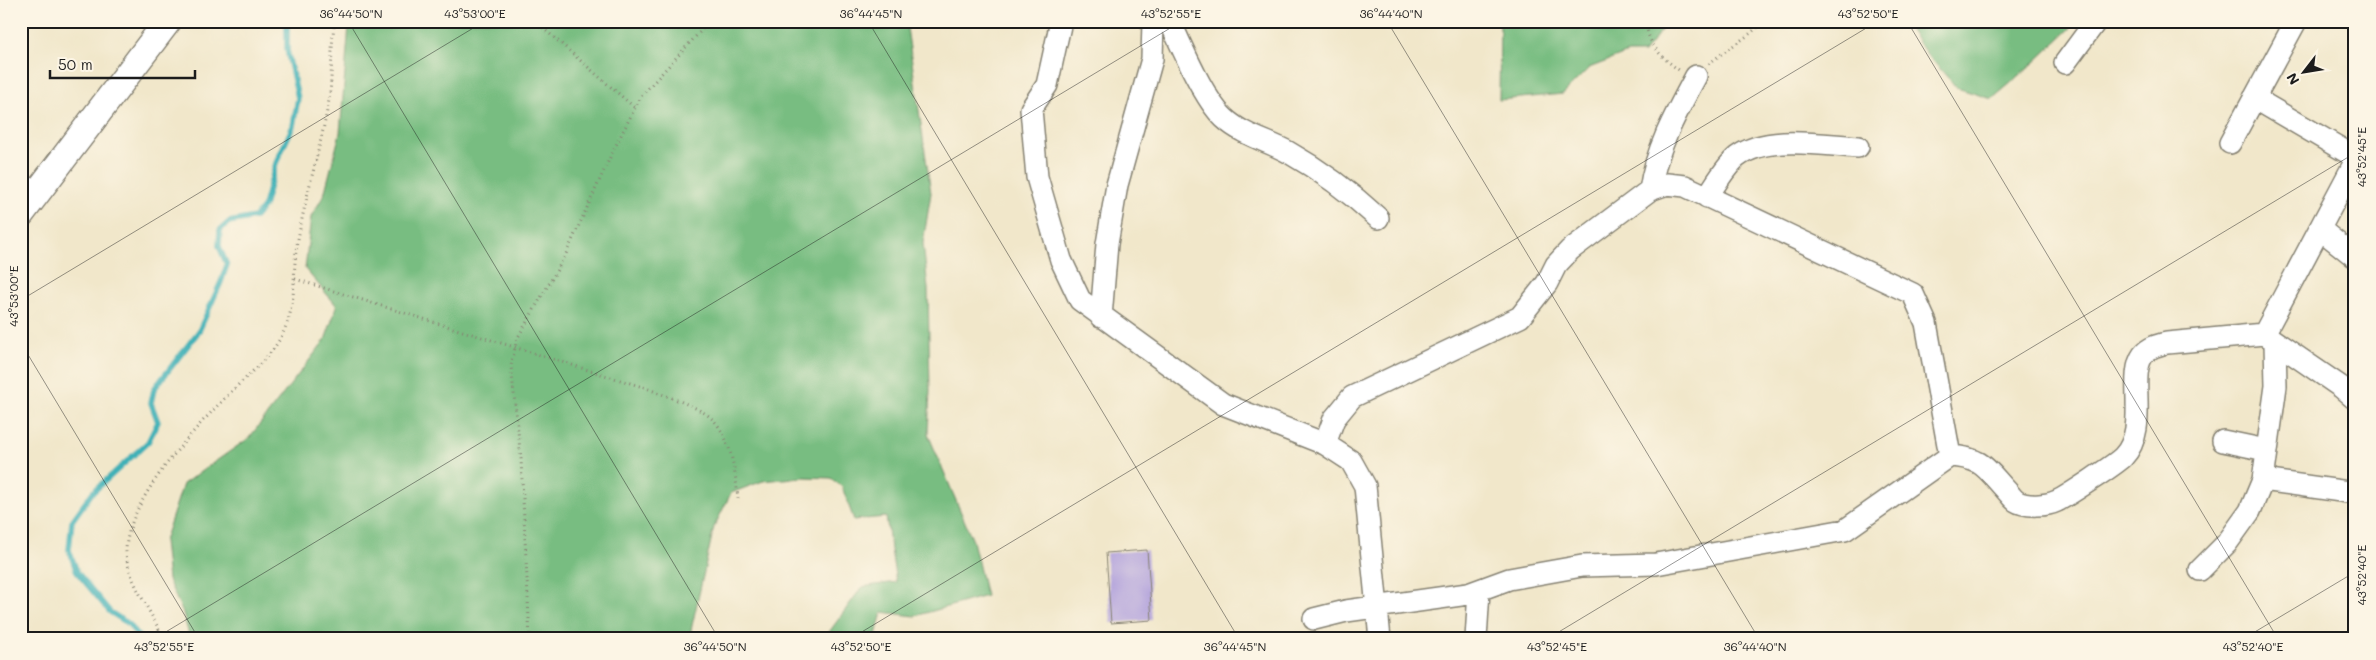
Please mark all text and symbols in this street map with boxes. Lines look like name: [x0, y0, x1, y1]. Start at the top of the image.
text: 36°44'50"N: [319, 5, 383, 21]
text: 43°53'00"E: [444, 5, 506, 21]
text: 36°44'45"N: [840, 5, 902, 21]
text: 43°52'55"E: [1141, 5, 1201, 21]
text: 36°44'40"N: [1359, 5, 1423, 21]
text: 43°52'50"E: [1838, 5, 1898, 21]
scale bar: [50, 48, 195, 80]
north arrow: [2278, 48, 2328, 98]
text: 50 m: [58, 54, 93, 74]
text: N: [2282, 69, 2303, 88]
text: 43°52'45"E: [2353, 127, 2369, 187]
text: 43°53'00"E: [5, 265, 21, 327]
text: 43°52'40"E: [2353, 545, 2369, 605]
text: 43°52'55"E: [134, 638, 194, 654]
text: 36°44'50"N: [683, 638, 747, 654]
text: 43°52'50"E: [831, 638, 891, 654]
text: 36°44'45"N: [1204, 638, 1266, 654]
text: 43°52'45"E: [1527, 638, 1587, 654]
text: 36°44'40"N: [1723, 638, 1787, 654]
text: 43°52'40"E: [2223, 638, 2283, 654]

